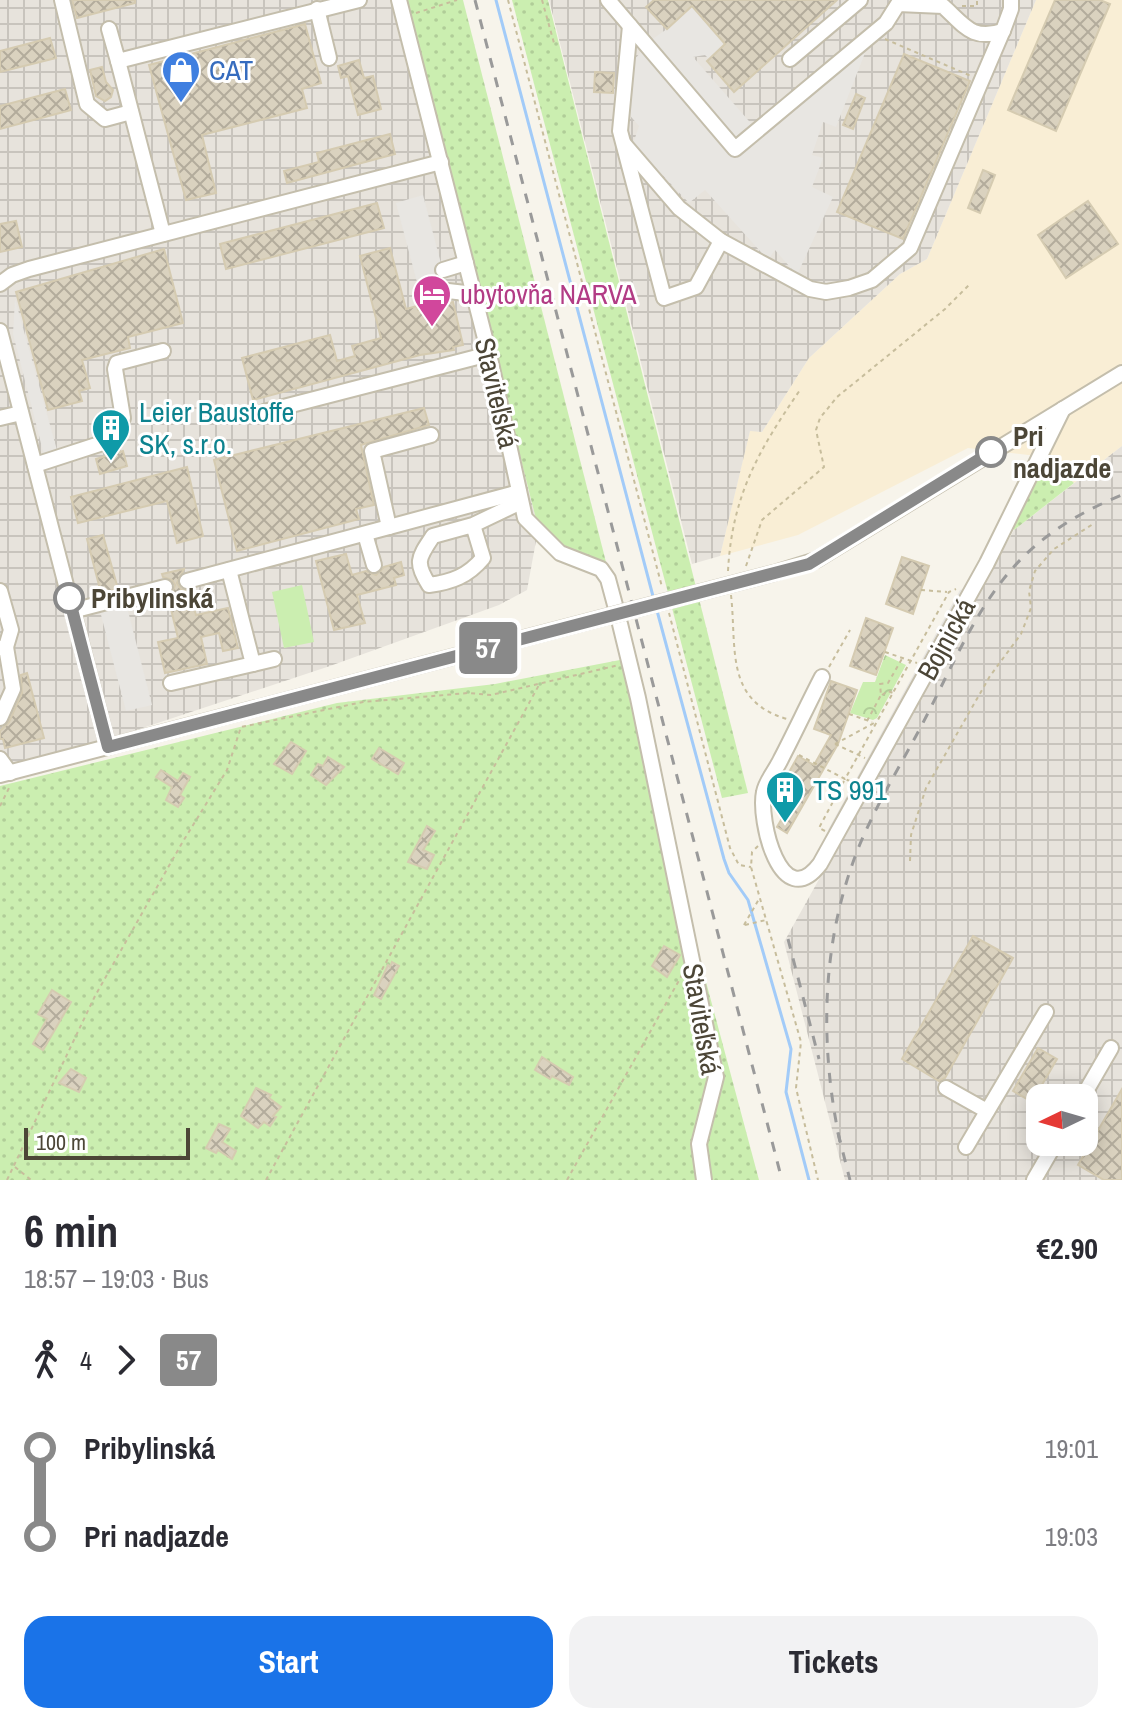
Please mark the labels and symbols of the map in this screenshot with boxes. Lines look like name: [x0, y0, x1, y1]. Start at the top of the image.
shop icon: CAT: [160, 49, 202, 104]
place label: CAT: [209, 51, 253, 89]
hotel icon: ubytovňa NARVA: [411, 273, 453, 328]
place label: ubytovňa NARVA: [460, 275, 637, 313]
street label: Staviteľská: [466, 334, 528, 452]
place label: Leier Baustoffe SK, s.r.o.: [139, 393, 294, 463]
building icon: Leier Baustoffe SK, s.r.o.: [90, 407, 132, 462]
place label: Pri nadjazde: [1013, 417, 1111, 487]
marker: Pri nadjazde: [976, 437, 1006, 467]
place label: Pribylinská: [91, 579, 214, 617]
marker: Pribylinská: [54, 583, 84, 613]
street label: Bojnická: [908, 591, 984, 687]
line badge: 57: [452, 622, 524, 674]
building icon: TS 991: [764, 769, 806, 824]
place label: TS 991: [813, 771, 887, 809]
street label: Staviteľská: [674, 960, 731, 1078]
north arrow: [1026, 1084, 1098, 1156]
scale bar: [24, 1124, 190, 1160]

